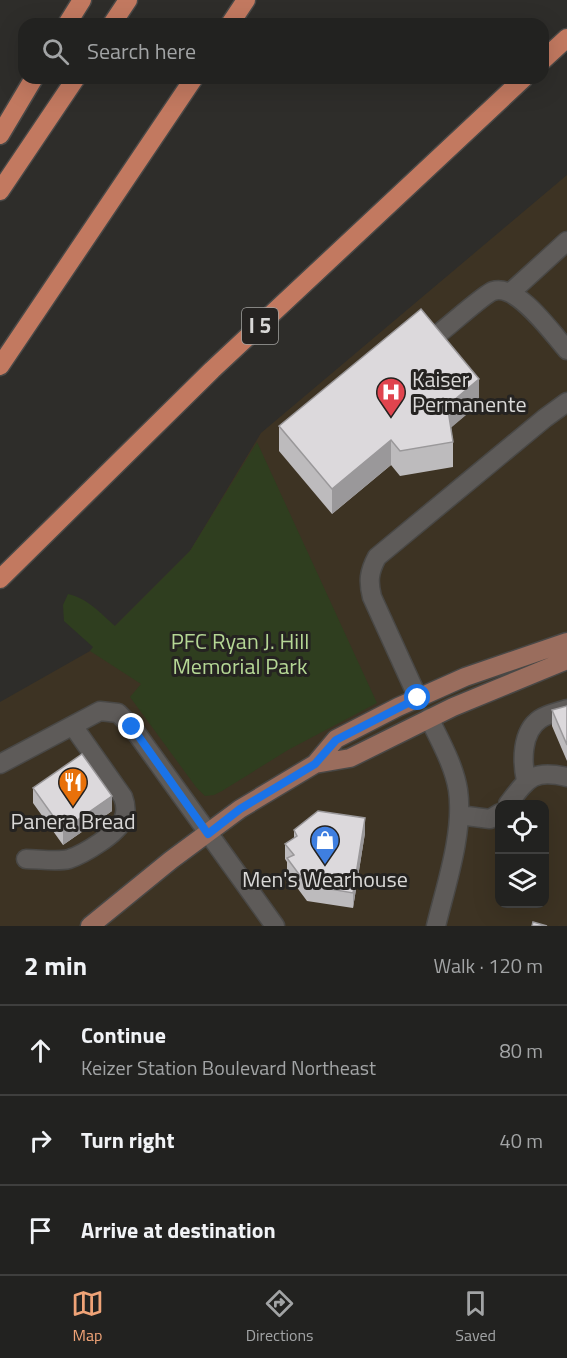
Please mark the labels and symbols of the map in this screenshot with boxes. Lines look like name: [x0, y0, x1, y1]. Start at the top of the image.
road number: I 5: [242, 308, 278, 344]
place label: Kaiser Permanente: [412, 362, 527, 421]
hospital icon: Kaiser Permanente: [375, 376, 407, 418]
park label: PFC Ryan J. Hill Memorial Park: [171, 624, 309, 683]
route start: [404, 684, 430, 710]
route end: [118, 713, 144, 739]
restaurant icon: Panera Bread: [57, 766, 89, 808]
place label: Panera Bread: [10, 804, 136, 838]
shop icon: Men's Wearhouse: [309, 824, 341, 866]
place label: Men's Wearhouse: [242, 862, 408, 896]

